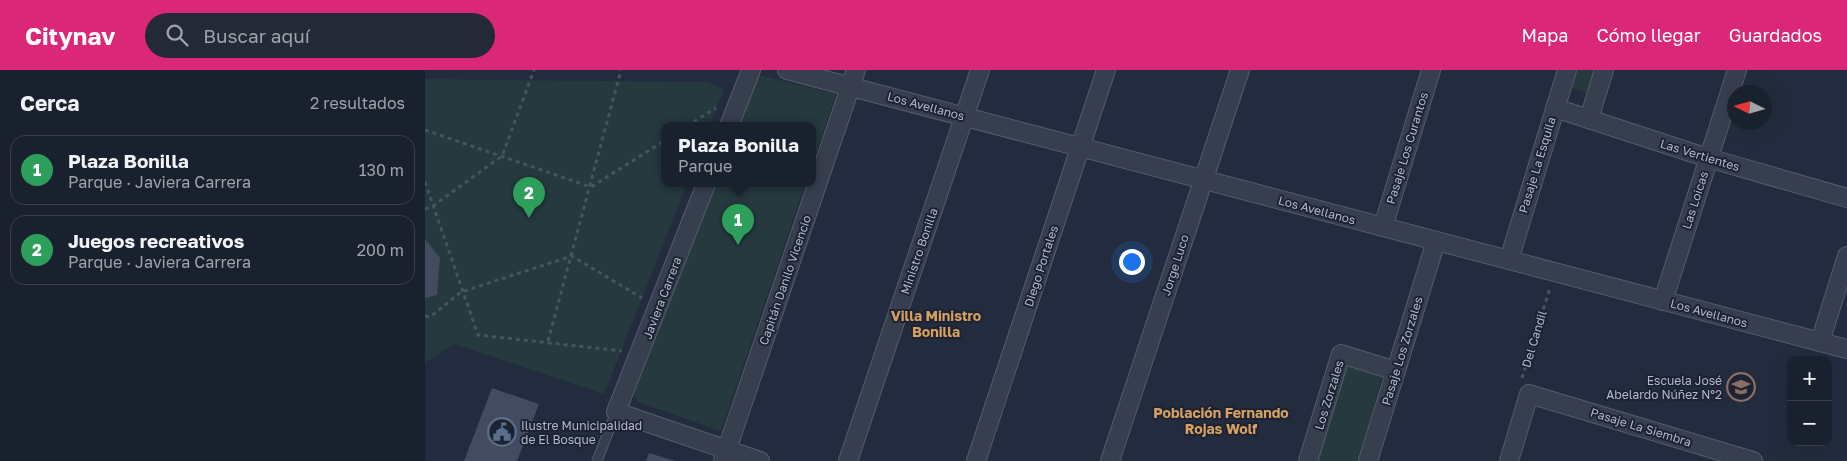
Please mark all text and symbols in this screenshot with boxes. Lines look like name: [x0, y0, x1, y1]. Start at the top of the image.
search box: [145, 13, 495, 58]
text: Citynav: [25, 21, 115, 50]
icon: search: [163, 21, 191, 49]
text: Buscar aquí: [203, 24, 310, 47]
text: Mapa: [1522, 24, 1568, 46]
text: Cómo llegar: [1596, 24, 1701, 46]
text: Guardados: [1729, 24, 1822, 46]
north arrow: [1727, 85, 1772, 130]
street label: Los Avellanos: [886, 88, 966, 124]
text: Cerca: [20, 90, 79, 116]
street label: Pasaje Los Curantos: [1383, 90, 1431, 206]
text: 2 resultados: [310, 93, 405, 113]
street label: Pasaje La Esquila: [1515, 115, 1559, 215]
popup: [661, 122, 816, 187]
text: Plaza Bonilla: [678, 133, 799, 156]
street label: Las Vertientes: [1658, 136, 1742, 174]
text: Plaza Bonilla: [68, 149, 189, 172]
text: Parque: [678, 156, 732, 176]
text: 1: [33, 160, 41, 180]
text: 130 m: [359, 160, 404, 180]
street label: Las Loicas: [1679, 169, 1711, 231]
text: Parque · Javiera Carrera: [68, 172, 251, 192]
pin: 2: [513, 177, 545, 218]
street label: Los Avellanos: [1277, 192, 1357, 228]
pin: 1: [722, 204, 754, 245]
street label: Ministro Bonilla: [897, 206, 941, 296]
street label: Capitán Danilo Vicencio: [756, 213, 814, 347]
street label: Diego Portales: [1021, 223, 1061, 309]
text: Juegos recreativos: [68, 229, 244, 252]
street label: Jorge Luco: [1158, 233, 1192, 297]
text: 2: [32, 240, 42, 260]
text: 200 m: [357, 240, 404, 260]
your location: [1119, 249, 1145, 275]
text: Parque · Javiera Carrera: [68, 252, 251, 272]
street label: Javiera Carrera: [639, 255, 685, 341]
street label: Pasaje Los Zorzales: [1378, 295, 1426, 407]
street label: Los Avellanos: [1669, 295, 1749, 331]
district label: Villa Ministro Bonilla: [891, 307, 981, 340]
street label: Del Candil: [1518, 308, 1550, 369]
map controls: [1787, 356, 1832, 446]
button: +: [1787, 356, 1832, 401]
street label: Los Zorzales: [1311, 358, 1347, 432]
school or university icon: Escuela José Abelardo Núñez N°2: [1726, 372, 1756, 402]
place label: Escuela José Abelardo Núñez N°2: [1606, 373, 1722, 402]
button: −: [1787, 401, 1832, 446]
district label: Población Fernando Rojas Wolf: [1153, 404, 1289, 437]
street label: Pasaje La Siembra: [1589, 405, 1693, 449]
public building icon: Ilustre Municipalidad de El Bosque: [487, 417, 517, 447]
place label: Ilustre Municipalidad de El Bosque: [521, 418, 642, 447]

